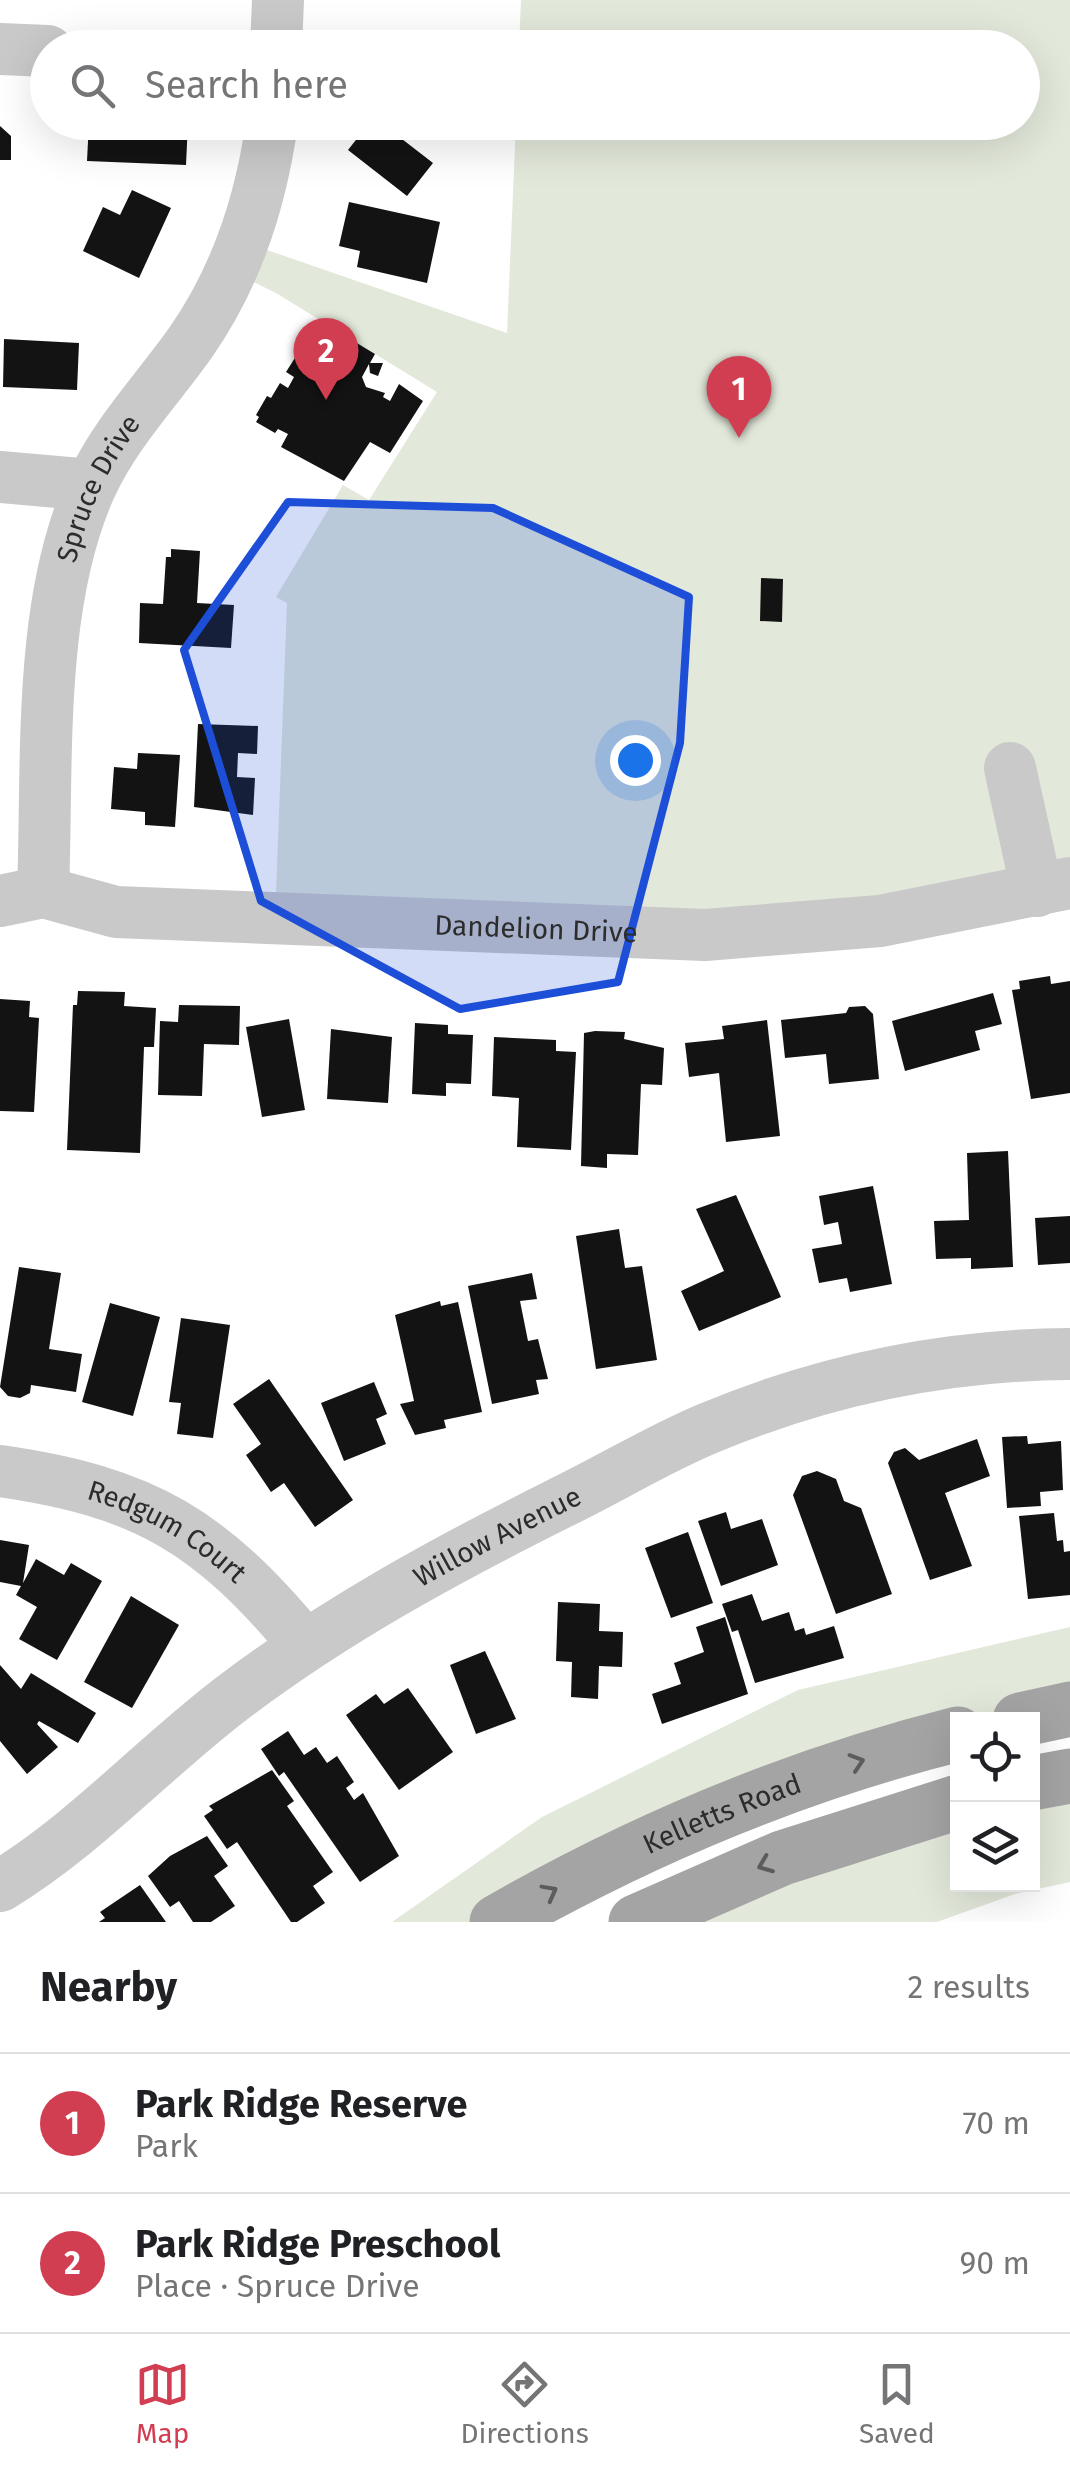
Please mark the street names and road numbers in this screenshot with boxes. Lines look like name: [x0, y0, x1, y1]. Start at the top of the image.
street label: Spruce Drive: [50, 408, 147, 566]
street label: Dandelion Drive: [434, 908, 638, 949]
street label: Redgum Court: [84, 1474, 254, 1590]
street label: Willow Avenue: [408, 1479, 586, 1594]
street label: Kelletts Road: [638, 1767, 806, 1861]

